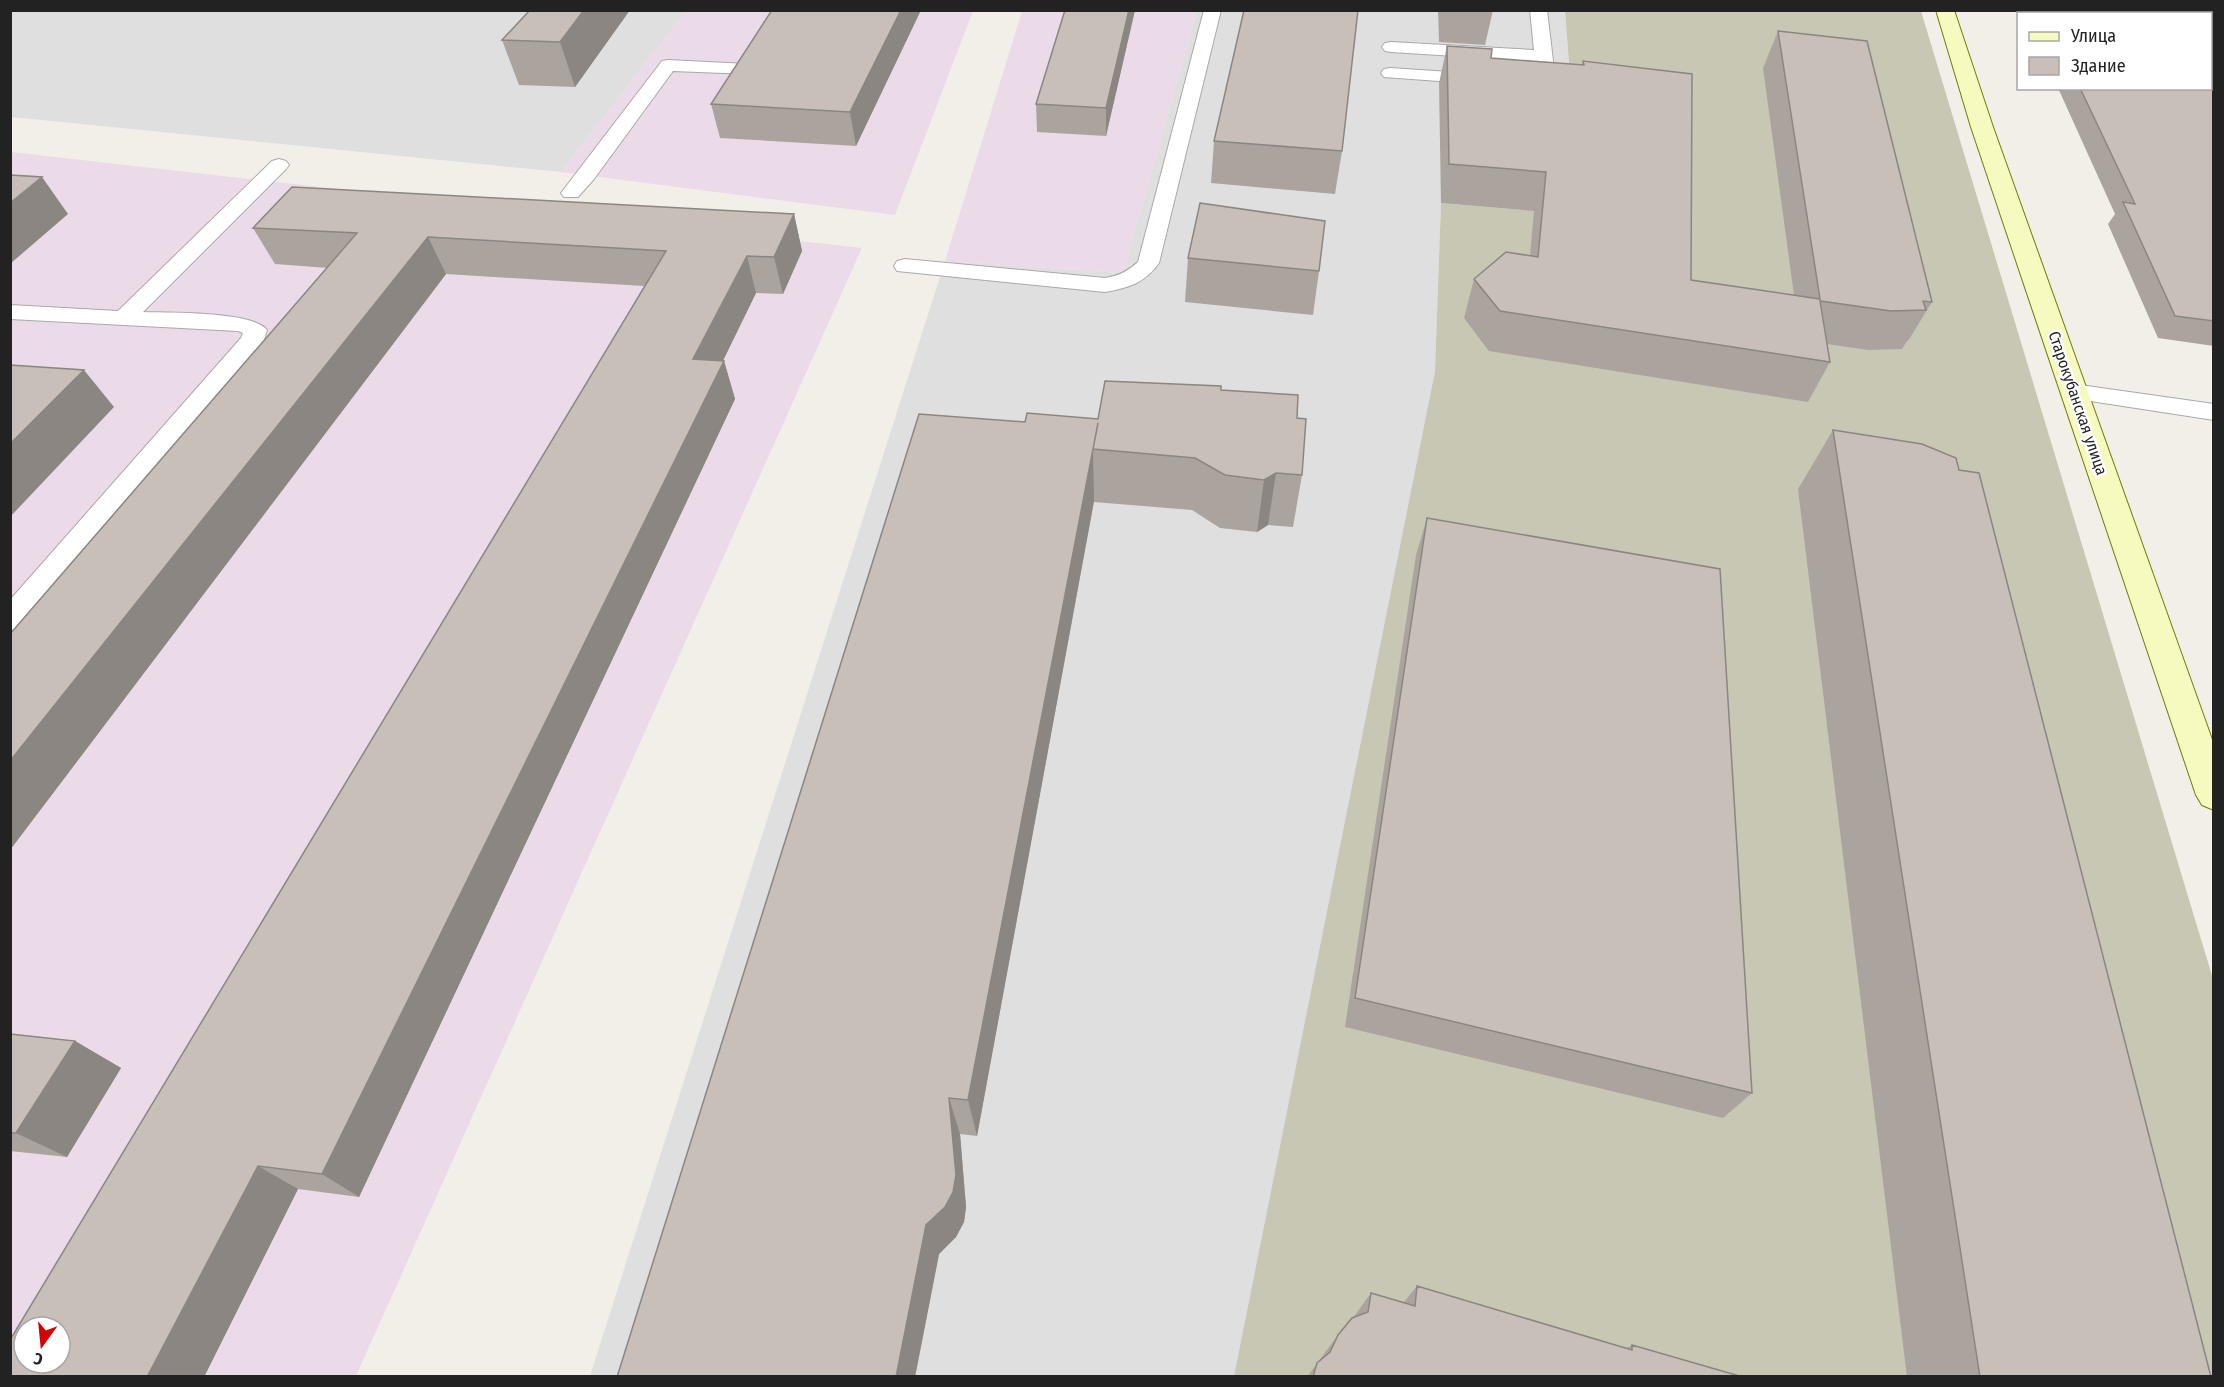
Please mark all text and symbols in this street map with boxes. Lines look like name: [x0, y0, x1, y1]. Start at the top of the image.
legend: [2017, 12, 2212, 90]
text: Улица: [2070, 25, 2116, 47]
text: Здание: [2071, 55, 2126, 77]
street label: Старокубанская улица: [2044, 329, 2112, 478]
north arrow: [12, 1315, 72, 1375]
text: С: [31, 1349, 45, 1369]

